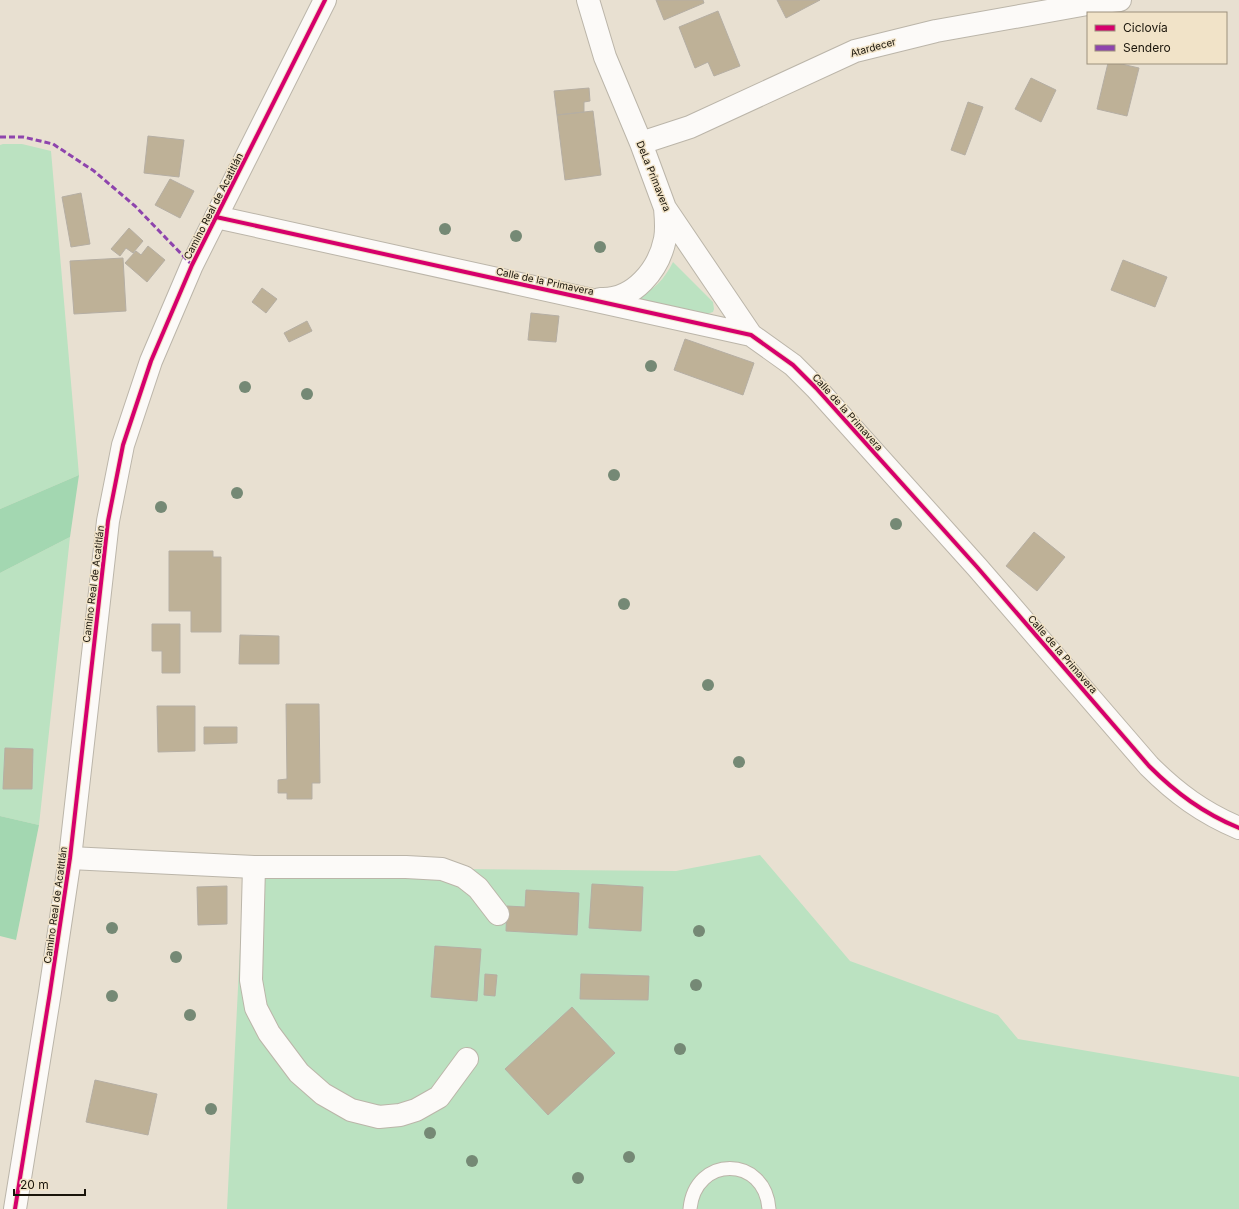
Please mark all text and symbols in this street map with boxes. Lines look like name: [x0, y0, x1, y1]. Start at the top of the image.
legend: [1087, 12, 1227, 64]
text: Ciclovía: [1123, 20, 1168, 35]
street label: Atardecer: [849, 35, 897, 59]
text: Sendero: [1123, 40, 1171, 55]
street label: DeLa Primavera: [634, 139, 674, 213]
street label: Camino Real de Acatitlán: [181, 151, 245, 261]
street label: Calle de la Primavera: [495, 265, 595, 297]
street label: Calle de la Primavera: [810, 371, 886, 453]
street label: Camino Real de Acatitlán: [80, 525, 106, 643]
street label: Calle de la Primavera: [1026, 612, 1100, 696]
street label: Camino Real de Acatitlán: [41, 846, 69, 964]
scale bar: [14, 1171, 85, 1197]
text: 20 m: [20, 1177, 49, 1192]

